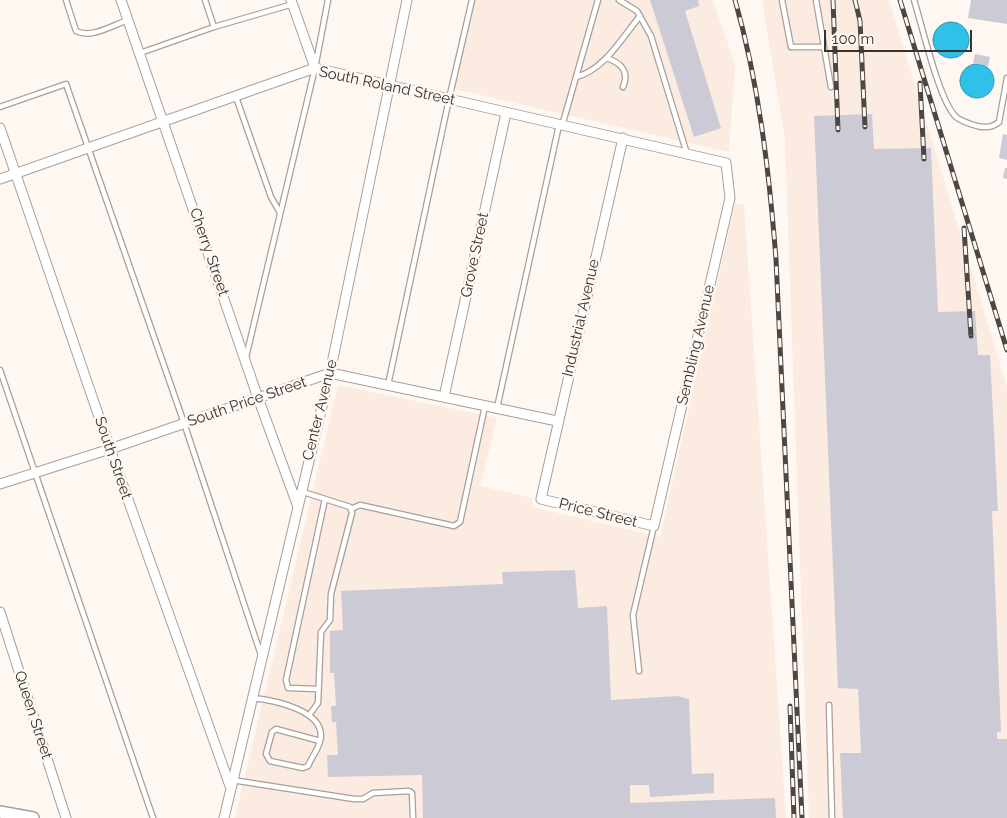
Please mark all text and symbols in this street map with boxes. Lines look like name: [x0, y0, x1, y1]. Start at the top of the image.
scale bar: [827, 20, 974, 52]
text: 100 m: [832, 30, 874, 48]
street label: South Roland Street: [317, 63, 457, 109]
street label: Cherry Street: [186, 206, 232, 298]
street label: Grove Street: [457, 211, 493, 299]
street label: Industrial Avenue: [559, 257, 603, 379]
street label: Sembling Avenue: [673, 283, 719, 407]
street label: Center Avenue: [299, 358, 341, 462]
street label: South Price Street: [185, 373, 309, 431]
street label: South Street: [90, 414, 136, 502]
street label: Price Street: [557, 495, 639, 531]
street label: Queen Street: [10, 669, 56, 761]

